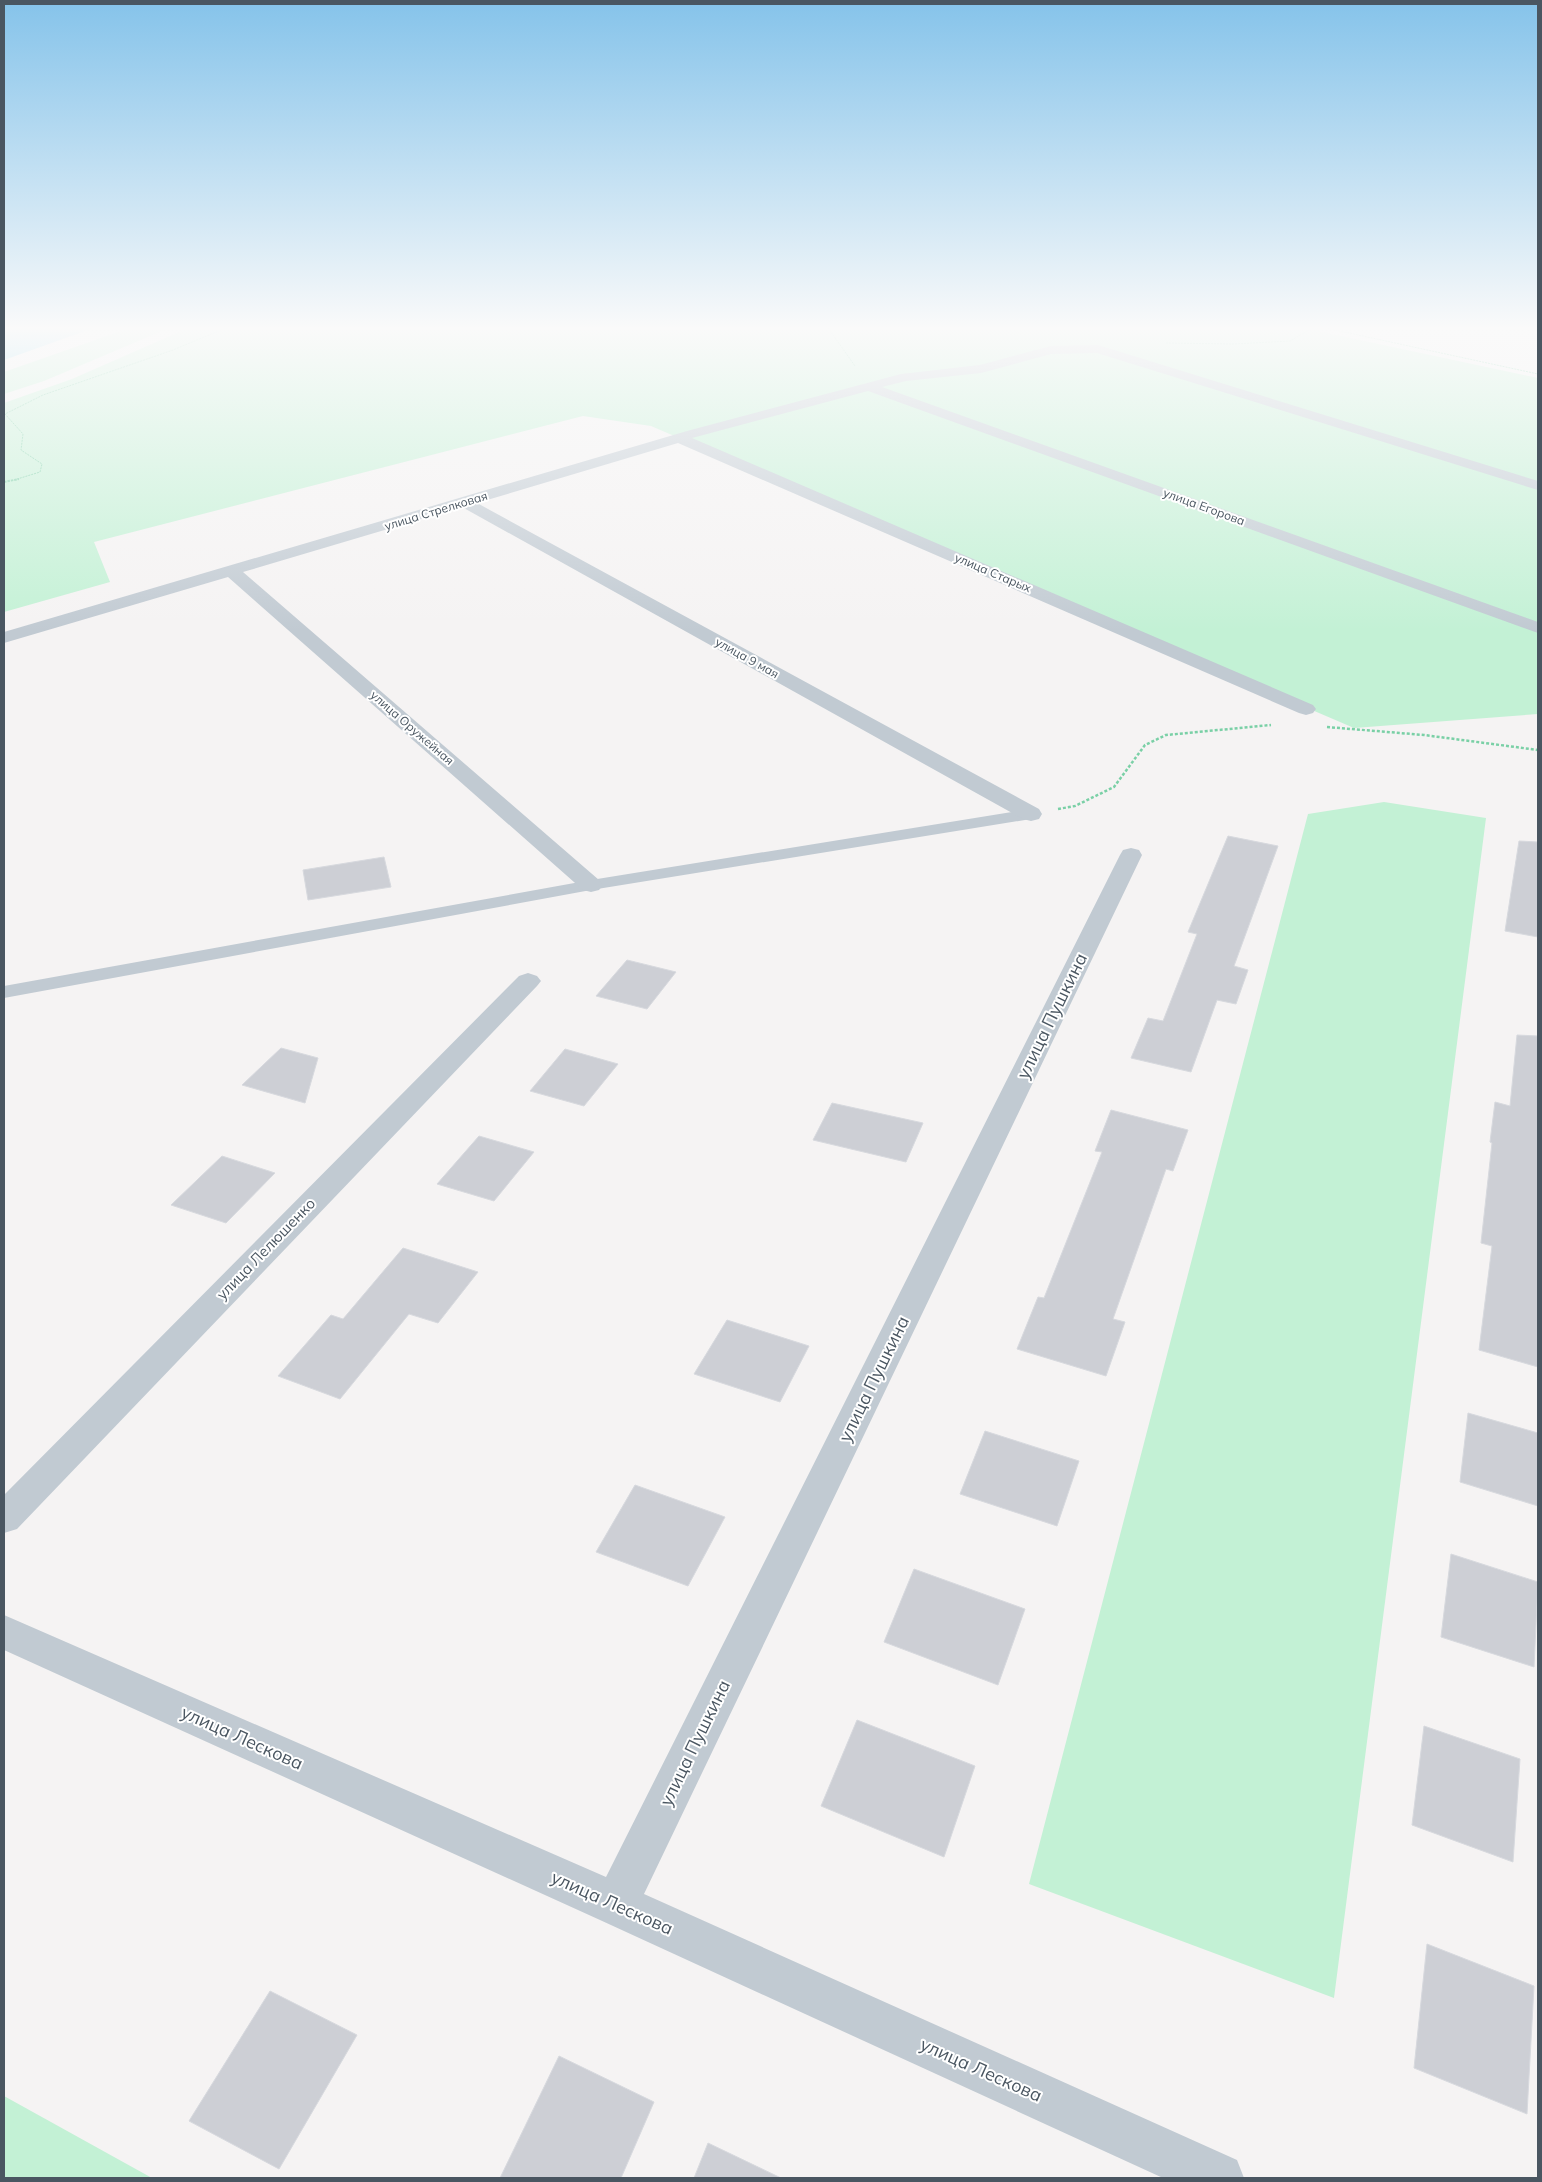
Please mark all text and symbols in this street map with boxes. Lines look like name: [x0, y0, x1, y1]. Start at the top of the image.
street label: улица Егорова: [1161, 485, 1247, 528]
street label: улица Стрелковая: [383, 488, 489, 533]
street label: улица Старых: [953, 550, 1034, 596]
street label: улица 9 мая: [713, 634, 782, 681]
street label: улица Оружейная: [368, 687, 457, 768]
street label: улица Пушкина: [1011, 949, 1092, 1083]
street label: улица Лелюшенко: [212, 1194, 319, 1304]
street label: улица Пушкина: [833, 1312, 914, 1446]
street label: улица Пушкина: [654, 1676, 735, 1810]
street label: улица Лескова: [178, 1700, 307, 1775]
street label: улица Лескова: [548, 1865, 677, 1940]
street label: улица Лескова: [917, 2032, 1046, 2107]

